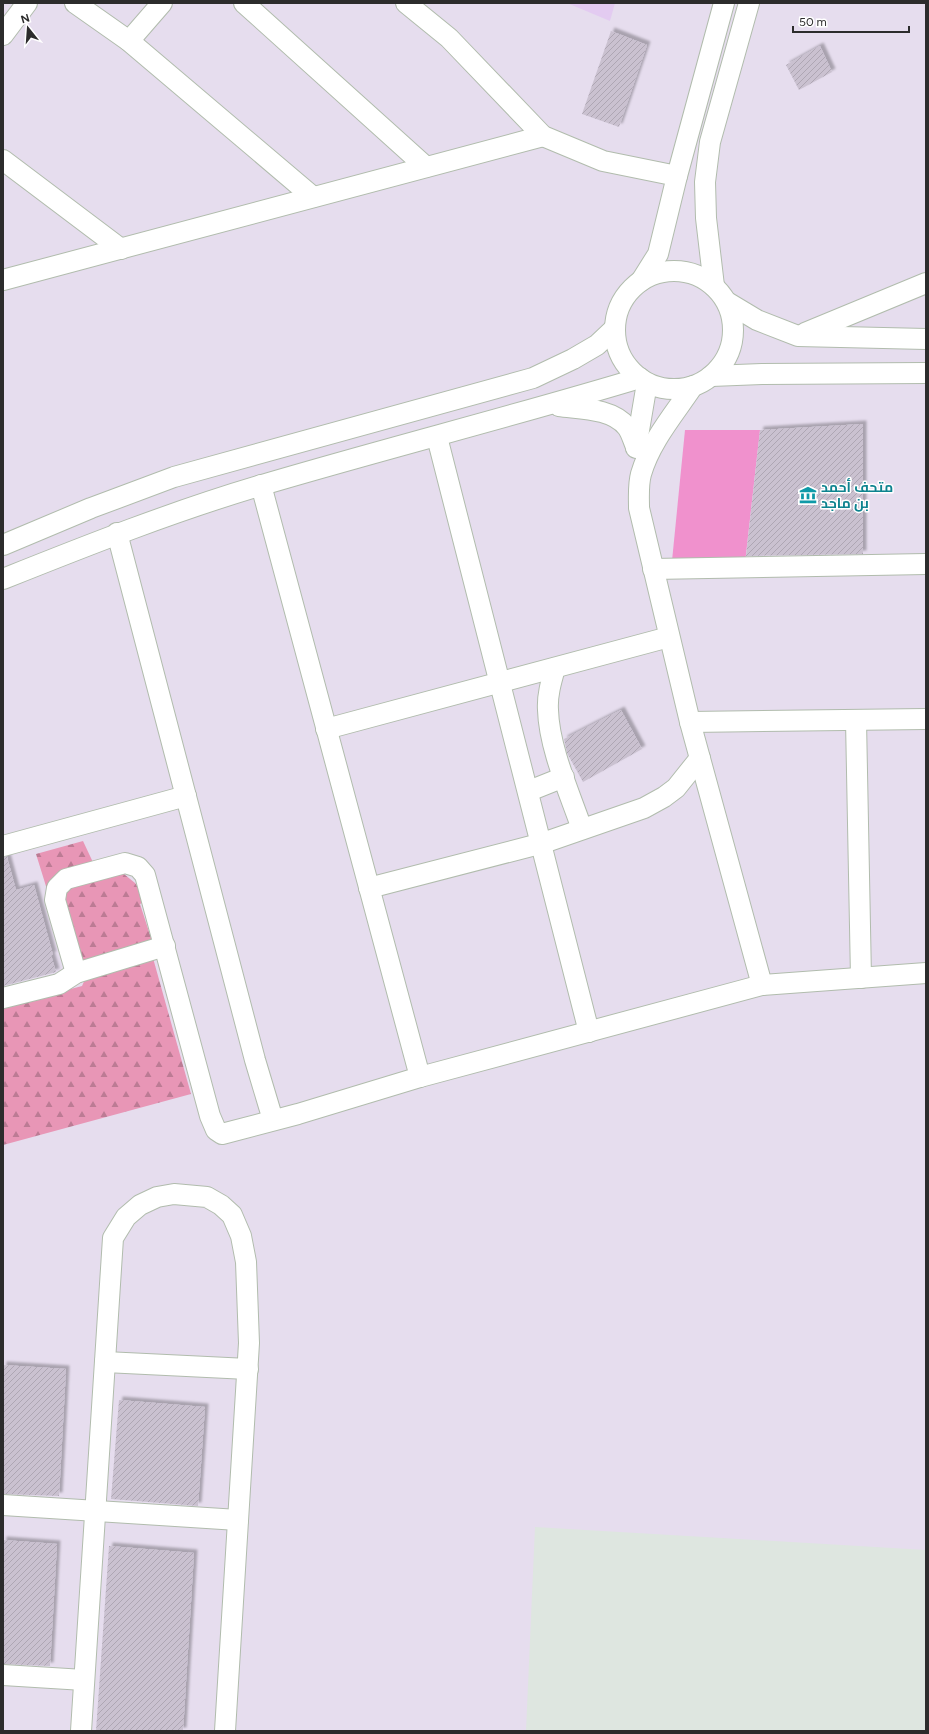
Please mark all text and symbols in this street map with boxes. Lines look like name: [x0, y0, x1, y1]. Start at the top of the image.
north arrow: [8, 8, 48, 48]
scale bar: [793, 8, 909, 34]
text: N: [19, 11, 31, 26]
text: 50 m: [799, 15, 827, 29]
place label: متحف أحمد بن ماجد: [821, 478, 893, 512]
museum icon: متحف أحمد بن ماجد: [798, 485, 818, 505]

